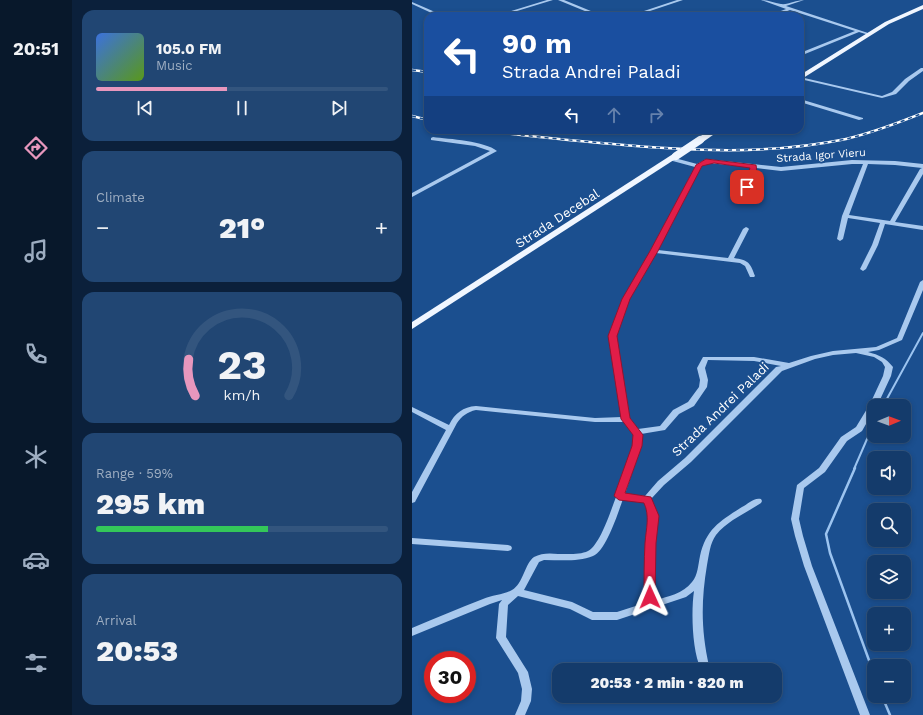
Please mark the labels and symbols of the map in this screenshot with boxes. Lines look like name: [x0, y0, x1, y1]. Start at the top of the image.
street label: Strada Igor Vieru: [776, 146, 866, 165]
pin: [730, 170, 764, 204]
street label: Strada Decebal: [512, 186, 602, 251]
street label: Strada Andrei Paladi: [669, 359, 772, 460]
north arrow: [867, 399, 911, 443]
position arrow: [629, 576, 671, 618]
speed limit sign: 30: [424, 651, 476, 703]

